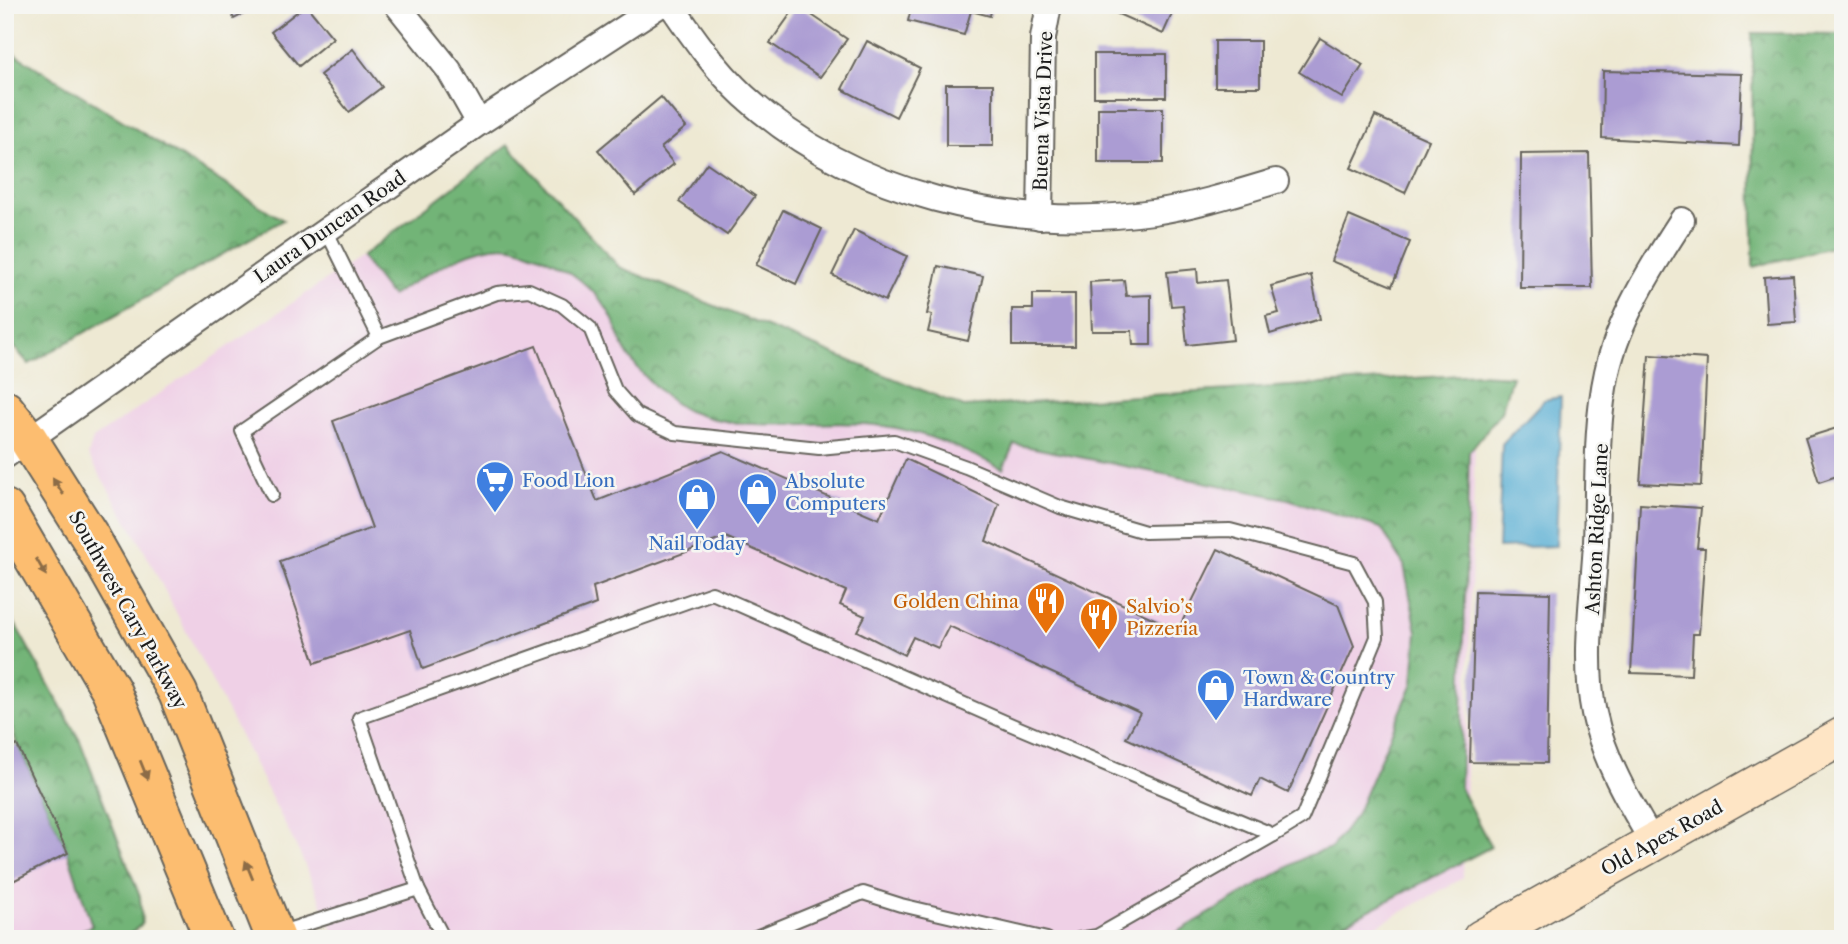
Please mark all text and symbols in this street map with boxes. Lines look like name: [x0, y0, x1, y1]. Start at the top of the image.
street label: Buena Vista Drive: [1029, 31, 1057, 191]
street label: Laura Duncan Road: [250, 166, 411, 288]
street label: Ashton Ridge Lane: [1581, 443, 1613, 616]
supermarket icon: Food Lion: [474, 459, 516, 514]
place label: Food Lion: [522, 469, 615, 492]
place label: Absolute Computers: [784, 470, 886, 515]
shop icon: Absolute Computers: [737, 471, 779, 526]
shop icon: Nail Today: [676, 476, 718, 531]
one-way arrow: [51, 477, 64, 496]
street label: Southwest Cary Parkway: [64, 507, 192, 713]
place label: Nail Today: [649, 532, 746, 555]
one-way arrow: [35, 557, 47, 577]
restaurant icon: Golden China: [1025, 580, 1067, 635]
place label: Golden China: [893, 590, 1019, 613]
place label: Salvio’s Pizzeria: [1126, 595, 1198, 640]
restaurant icon: Salvio’s Pizzeria: [1078, 596, 1120, 651]
place label: Town & Country Hardware: [1243, 666, 1395, 711]
shop icon: Town & Country Hardware: [1195, 667, 1237, 722]
one-way arrow: [138, 759, 149, 780]
street label: Old Apex Road: [1597, 795, 1727, 881]
one-way arrow: [243, 860, 254, 881]

